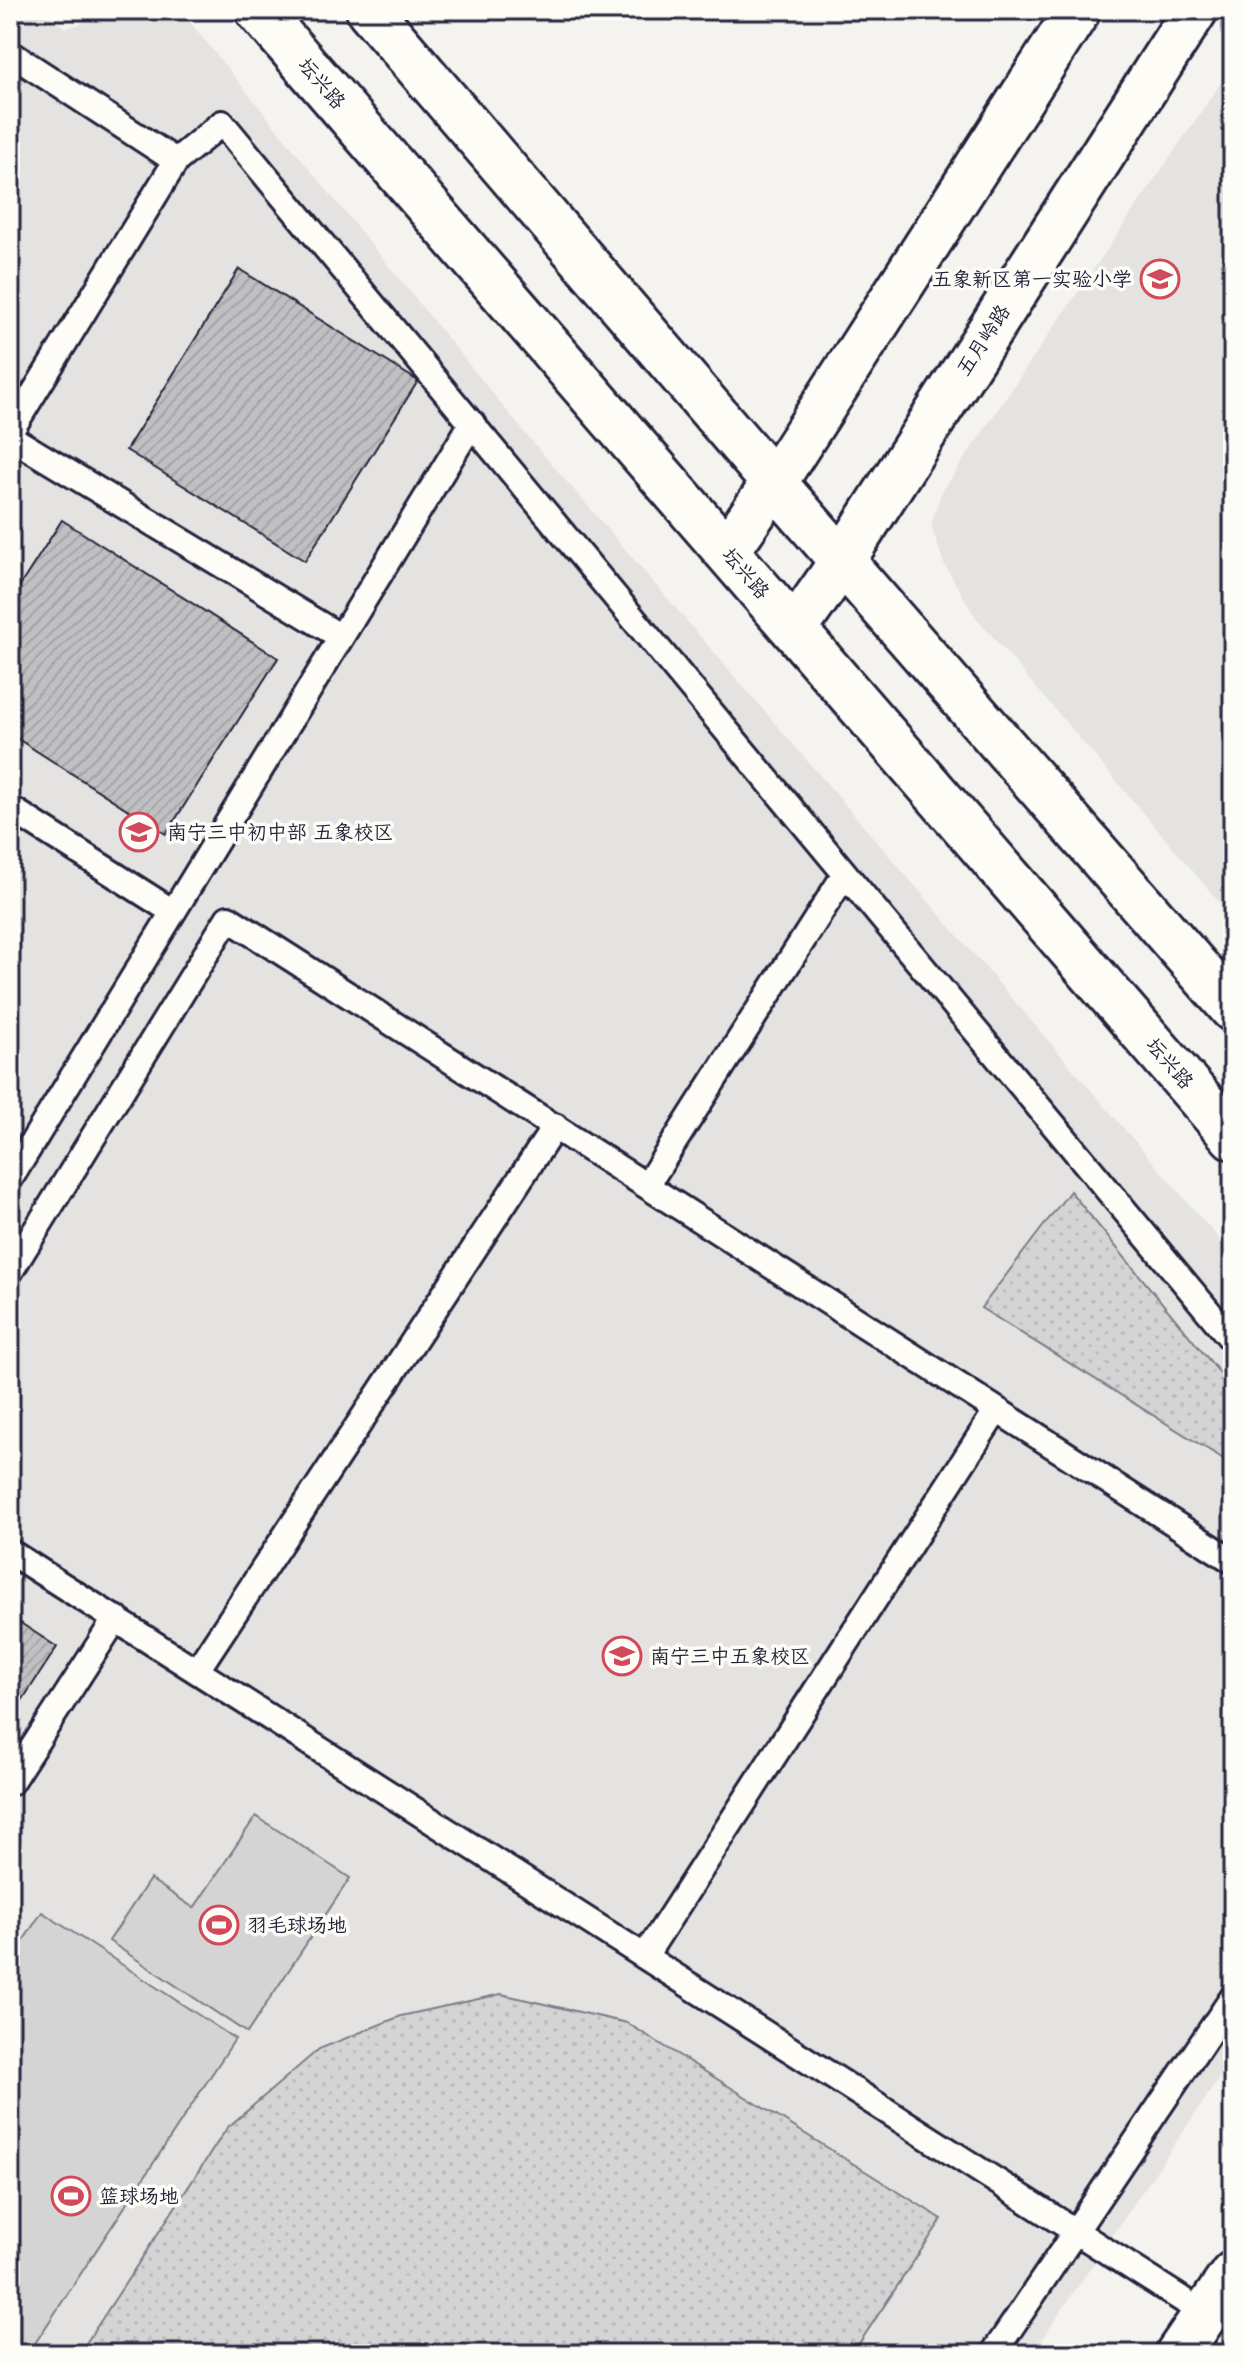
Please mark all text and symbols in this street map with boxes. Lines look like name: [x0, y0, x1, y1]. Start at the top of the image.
street label: 坛兴路: [292, 50, 354, 116]
school or university icon: 五象新区第一实验小学: [1139, 258, 1181, 300]
place label: 五象新区第一实验小学: [932, 263, 1132, 293]
street label: 五月岭路: [948, 297, 1017, 381]
street label: 坛兴路: [716, 540, 778, 606]
school or university icon: 南宁三中初中部 五象校区: [118, 811, 160, 853]
place label: 南宁三中初中部 五象校区: [167, 816, 394, 846]
street label: 坛兴路: [1140, 1030, 1202, 1096]
school or university icon: 南宁三中五象校区: [601, 1635, 643, 1677]
place label: 南宁三中五象校区: [650, 1640, 810, 1670]
sports icon: 羽毛球场地: [198, 1904, 240, 1946]
place label: 羽毛球场地: [247, 1909, 347, 1939]
sports icon: 篮球场地: [50, 2175, 92, 2217]
place label: 篮球场地: [99, 2180, 179, 2210]

